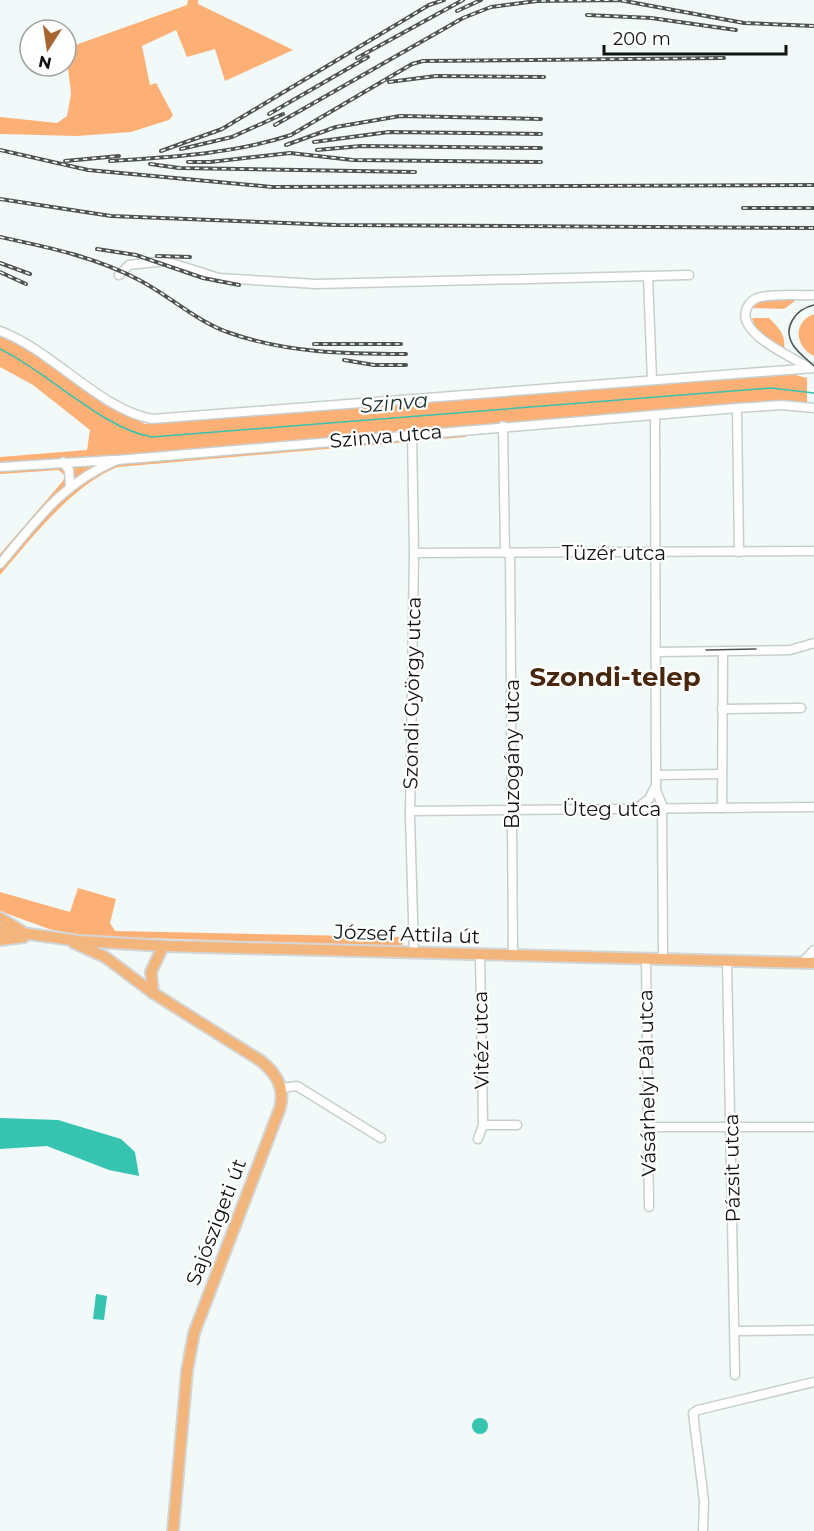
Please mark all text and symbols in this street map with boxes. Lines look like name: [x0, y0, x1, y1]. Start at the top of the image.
north arrow: [18, 18, 78, 78]
scale bar: [604, 18, 786, 56]
text: 200 m: [613, 28, 671, 50]
text: N: [37, 52, 53, 73]
water label: Szinva: [359, 387, 429, 418]
street label: Szinva utca: [329, 419, 443, 453]
street label: Tüzér utca: [562, 541, 666, 565]
street label: Szondi György utca: [398, 596, 426, 790]
district label: Szondi-telep: [529, 661, 701, 693]
street label: Buzogány utca: [500, 679, 524, 829]
street label: Üteg utca: [563, 797, 661, 821]
street label: József Attila út: [333, 919, 480, 949]
street label: Vásárhelyi Pál utca: [633, 989, 661, 1177]
street label: Vitéz utca: [468, 991, 494, 1089]
street label: Pázsit utca: [719, 1113, 745, 1223]
street label: Sajószigeti út: [181, 1155, 251, 1289]

